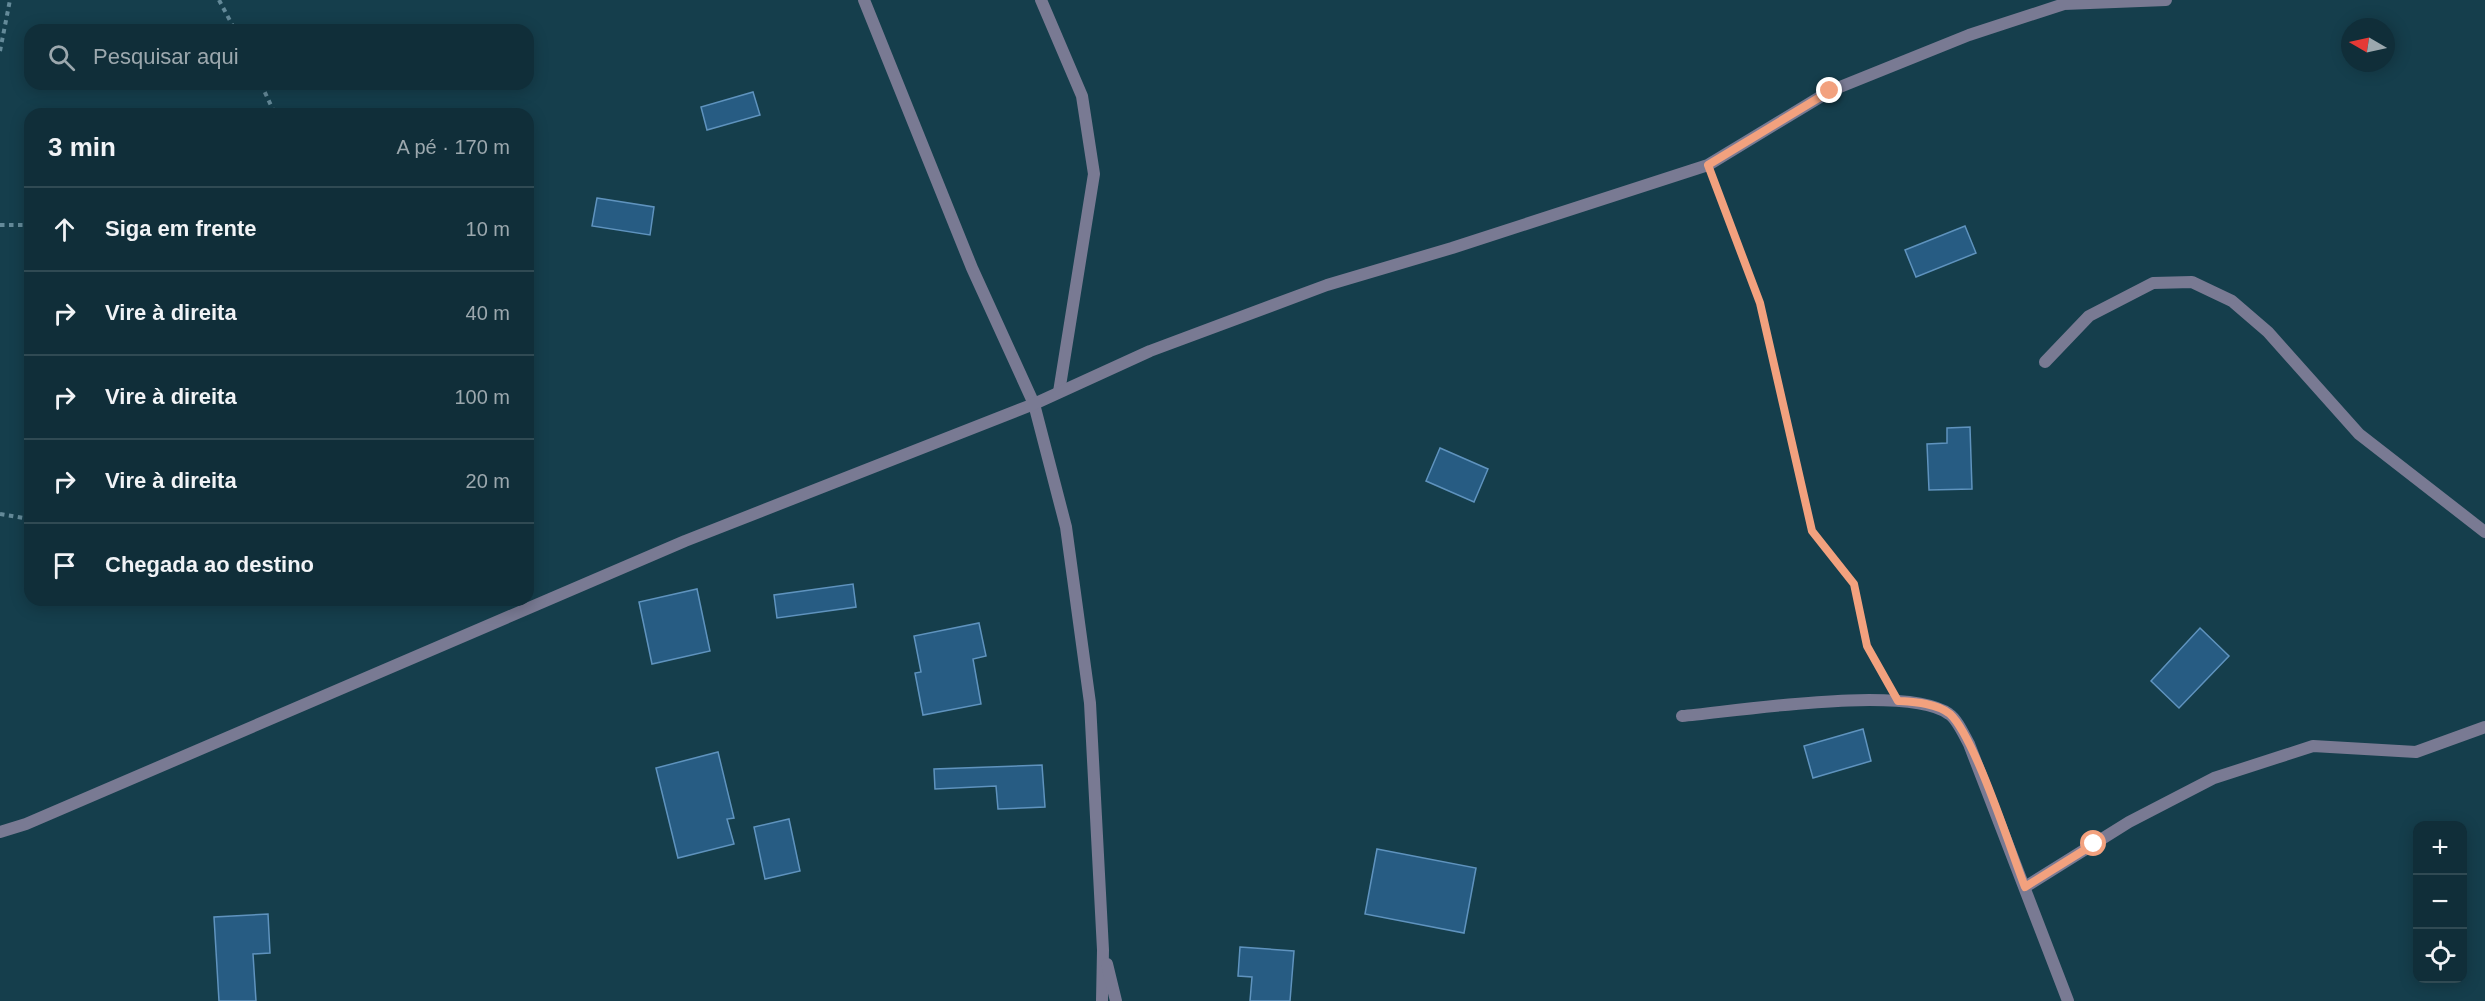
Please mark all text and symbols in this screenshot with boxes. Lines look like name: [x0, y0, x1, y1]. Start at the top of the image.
north arrow: [2341, 18, 2395, 72]
search box: [24, 24, 534, 90]
icon: search: [45, 41, 78, 74]
text: Pesquisar aqui: [93, 44, 239, 69]
route end: [1816, 77, 1842, 103]
text: 3 min: [48, 132, 116, 162]
text: A pé · 170 m: [397, 136, 510, 158]
icon: ahead: [48, 213, 81, 246]
text: Siga em frente: [105, 216, 257, 241]
text: 10 m: [466, 218, 510, 240]
icon: right: [48, 297, 81, 330]
text: Vire à direita: [105, 300, 237, 325]
text: 40 m: [466, 302, 510, 324]
icon: right: [48, 381, 81, 414]
text: Vire à direita: [105, 384, 237, 409]
text: 100 m: [454, 386, 510, 408]
icon: right: [48, 465, 81, 498]
text: Vire à direita: [105, 468, 237, 493]
text: 20 m: [466, 470, 510, 492]
icon: arrive: [48, 549, 81, 582]
text: Chegada ao destino: [105, 552, 314, 577]
map controls: [2413, 821, 2467, 983]
button: +: [2413, 821, 2467, 875]
route start: [2080, 830, 2106, 856]
button: −: [2413, 875, 2467, 929]
button: locate: [2413, 929, 2467, 983]

